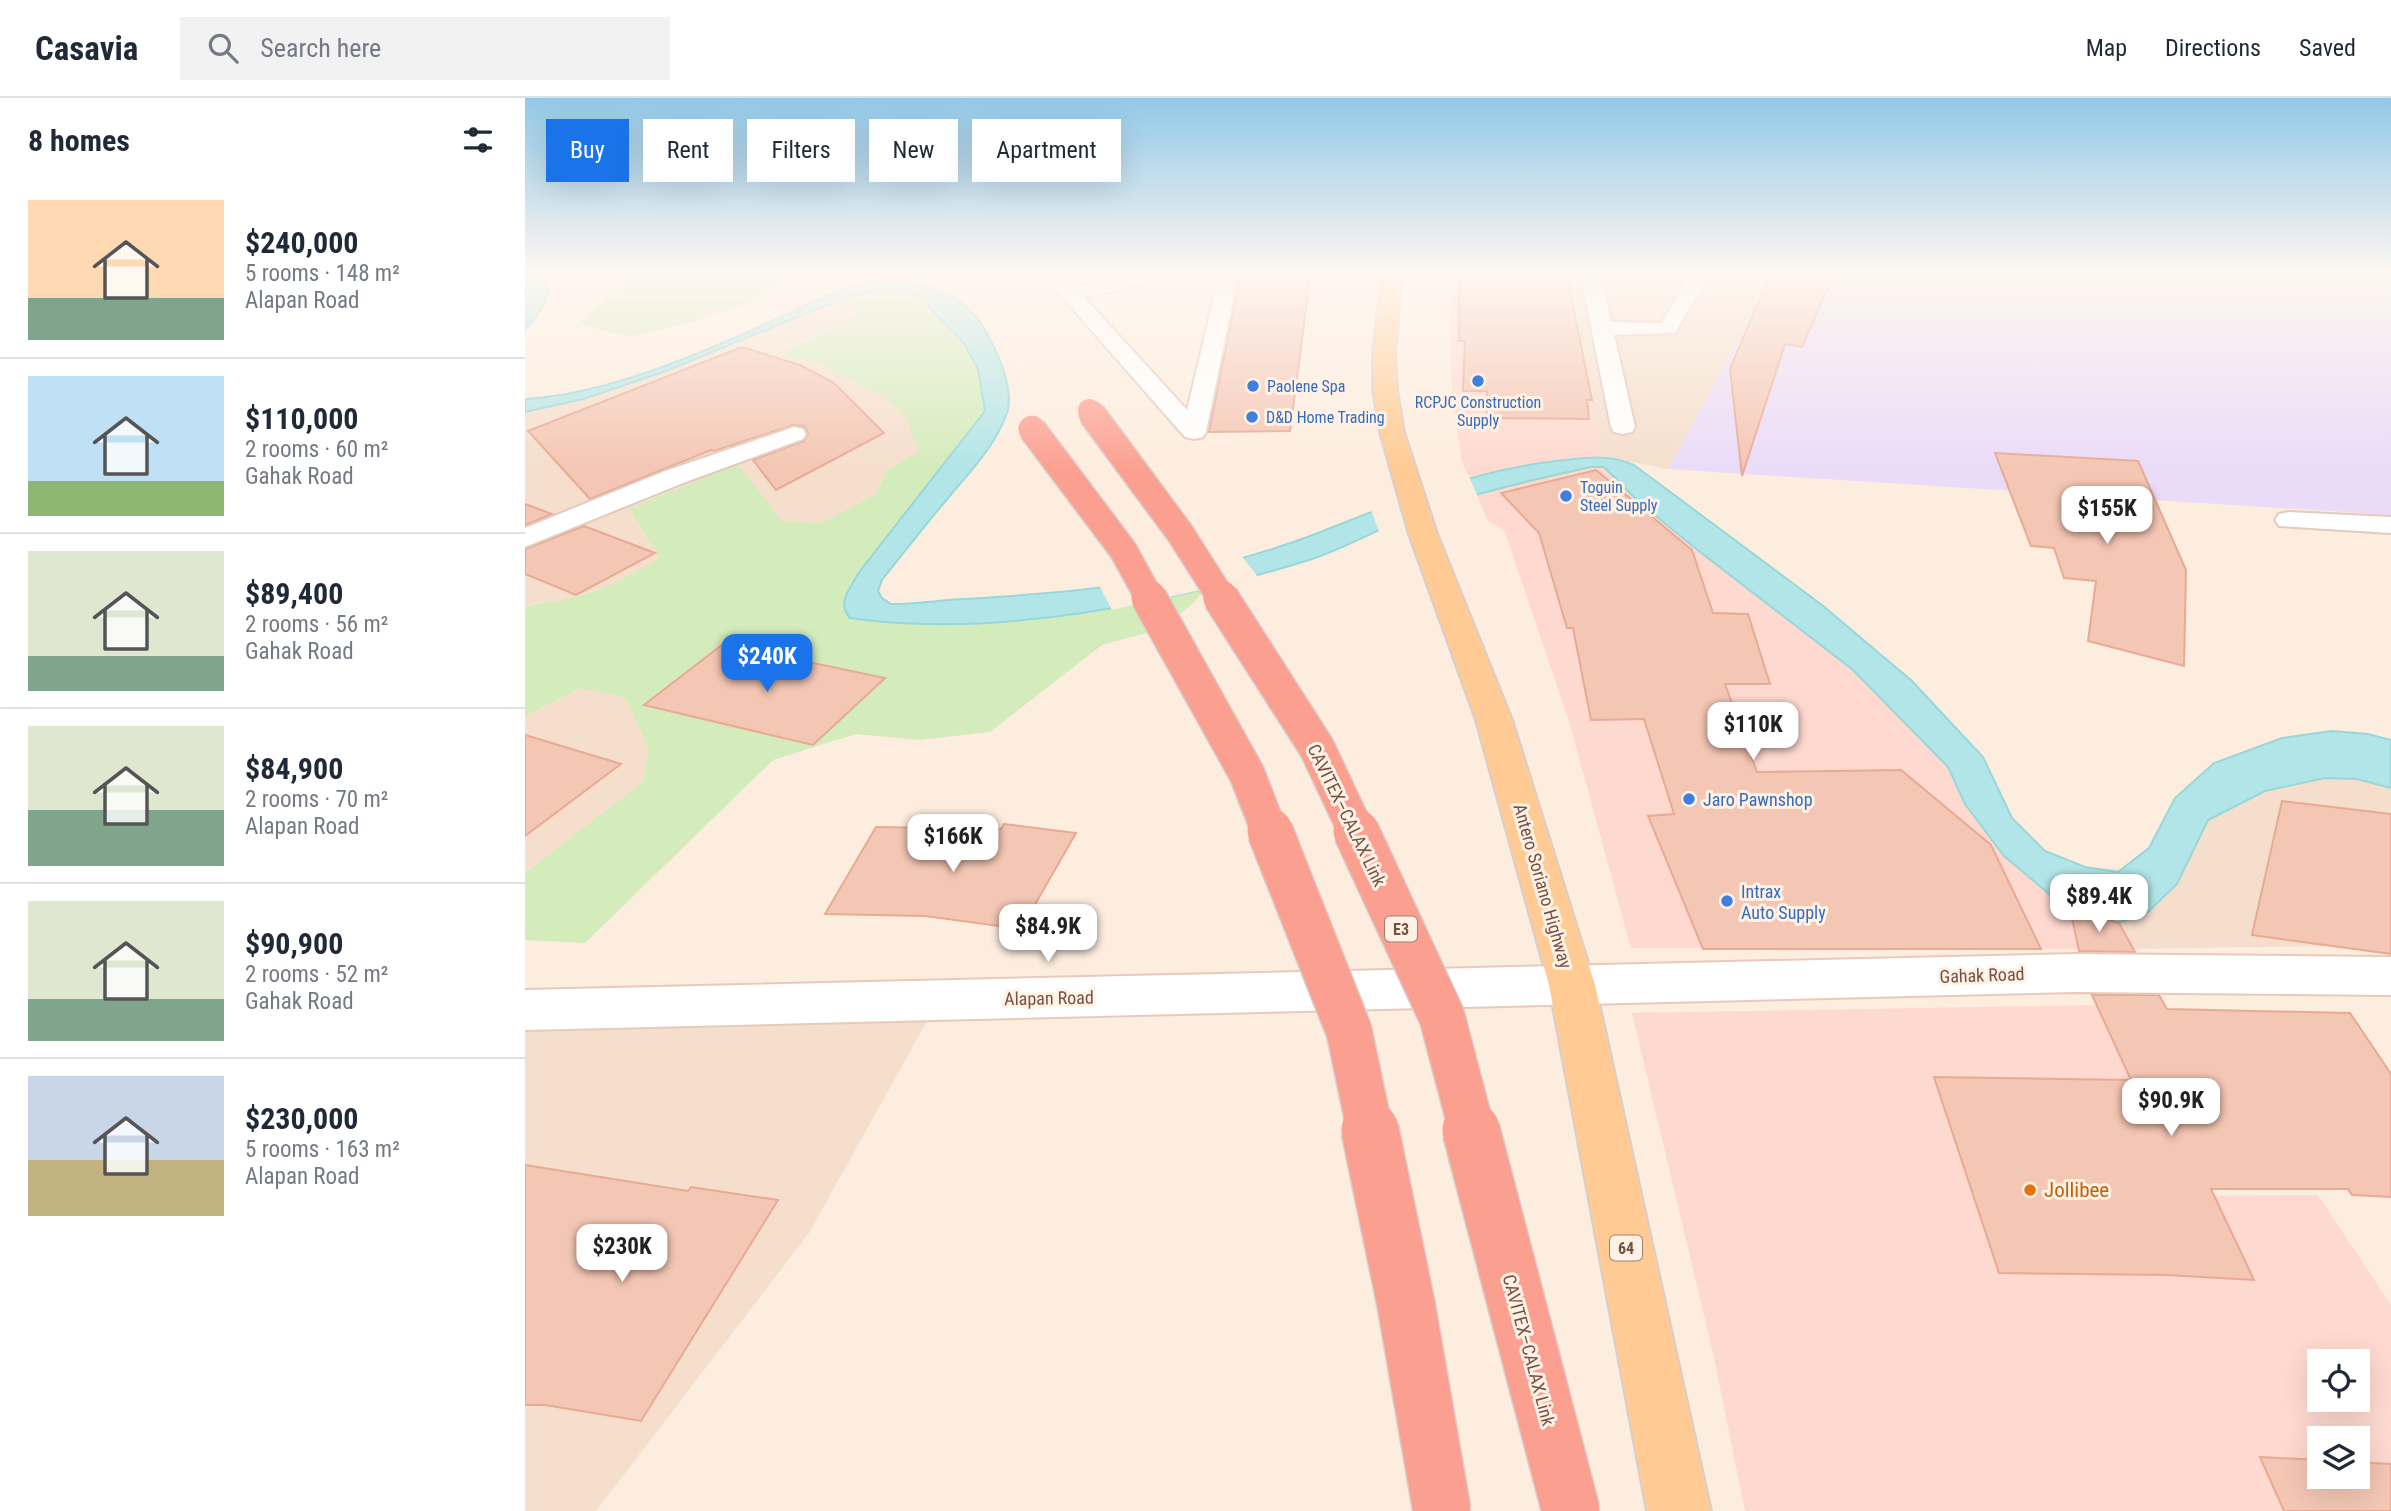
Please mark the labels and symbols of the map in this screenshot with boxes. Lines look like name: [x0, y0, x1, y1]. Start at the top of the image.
marker: RCPJC Construction Supply: [1470, 373, 1486, 389]
place label: Paolene Spa: [1267, 377, 1345, 396]
marker: Paolene Spa: [1245, 378, 1261, 394]
place label: RCPJC Construction Supply: [1415, 393, 1541, 430]
place label: D&D Home Trading: [1266, 408, 1385, 427]
marker: D&D Home Trading: [1244, 409, 1260, 425]
place label: Toguin Steel Supply: [1580, 478, 1658, 515]
pin: $155K: [2058, 486, 2156, 546]
marker: Toguin Steel Supply: [1558, 488, 1574, 504]
pin: $240K: [718, 634, 816, 694]
pin: $110K: [1704, 702, 1802, 762]
street label: CAVITEX–CALAX Link: [1303, 740, 1391, 890]
place label: Jaro Pawnshop: [1703, 789, 1813, 810]
marker: Jaro Pawnshop: [1681, 791, 1697, 807]
street label: Antero Soriano Highway: [1509, 801, 1577, 971]
pin: $166K: [904, 814, 1002, 874]
pin: $89.4K: [2042, 874, 2156, 934]
place label: Intrax Auto Supply: [1741, 881, 1826, 923]
marker: Intrax Auto Supply: [1719, 893, 1735, 909]
pin: $84.9K: [991, 904, 1105, 964]
road number: E3: [1385, 916, 1417, 942]
street label: Gahak Road: [1939, 963, 2025, 987]
street label: Alapan Road: [1004, 987, 1094, 1009]
pin: $90.9K: [2114, 1079, 2228, 1138]
place label: Jollibee: [2044, 1178, 2109, 1202]
marker: Jollibee: [2022, 1182, 2038, 1198]
pin: $230K: [573, 1224, 671, 1284]
road number: 64: [1610, 1236, 1642, 1260]
street label: CAVITEX–CALAX Link: [1499, 1272, 1559, 1428]

